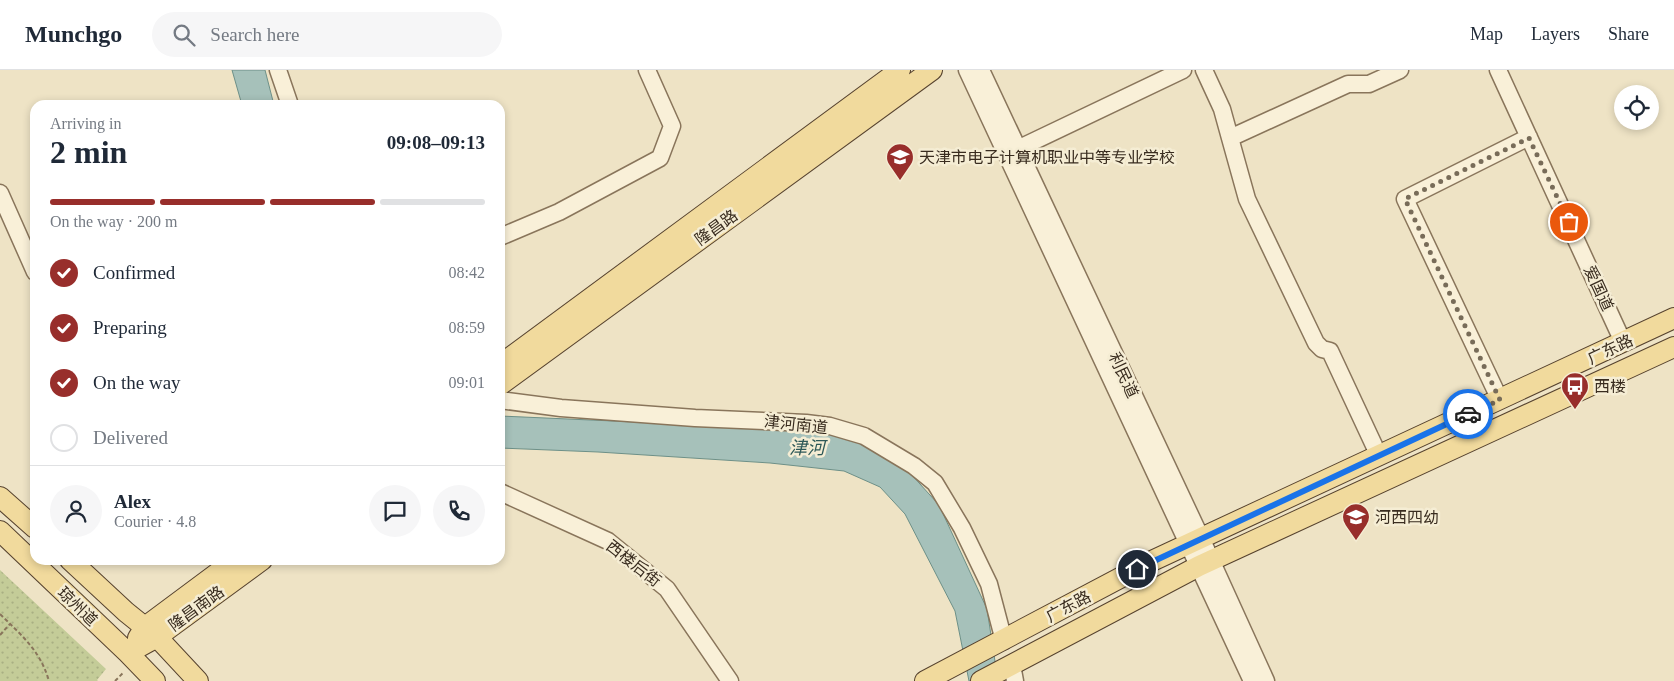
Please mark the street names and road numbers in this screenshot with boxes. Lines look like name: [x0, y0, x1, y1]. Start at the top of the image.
street label: 隆昌路: [692, 206, 741, 248]
street label: 爱国道: [1581, 263, 1616, 314]
street label: 广东路: [1585, 332, 1636, 367]
street label: 利民道: [1106, 350, 1141, 401]
street label: 津河南道: [763, 413, 829, 436]
street label: 西楼后街: [603, 537, 664, 590]
street label: 琼州道: [54, 583, 102, 629]
street label: 隆昌南路: [165, 583, 227, 634]
street label: 广东路: [1043, 588, 1093, 625]

